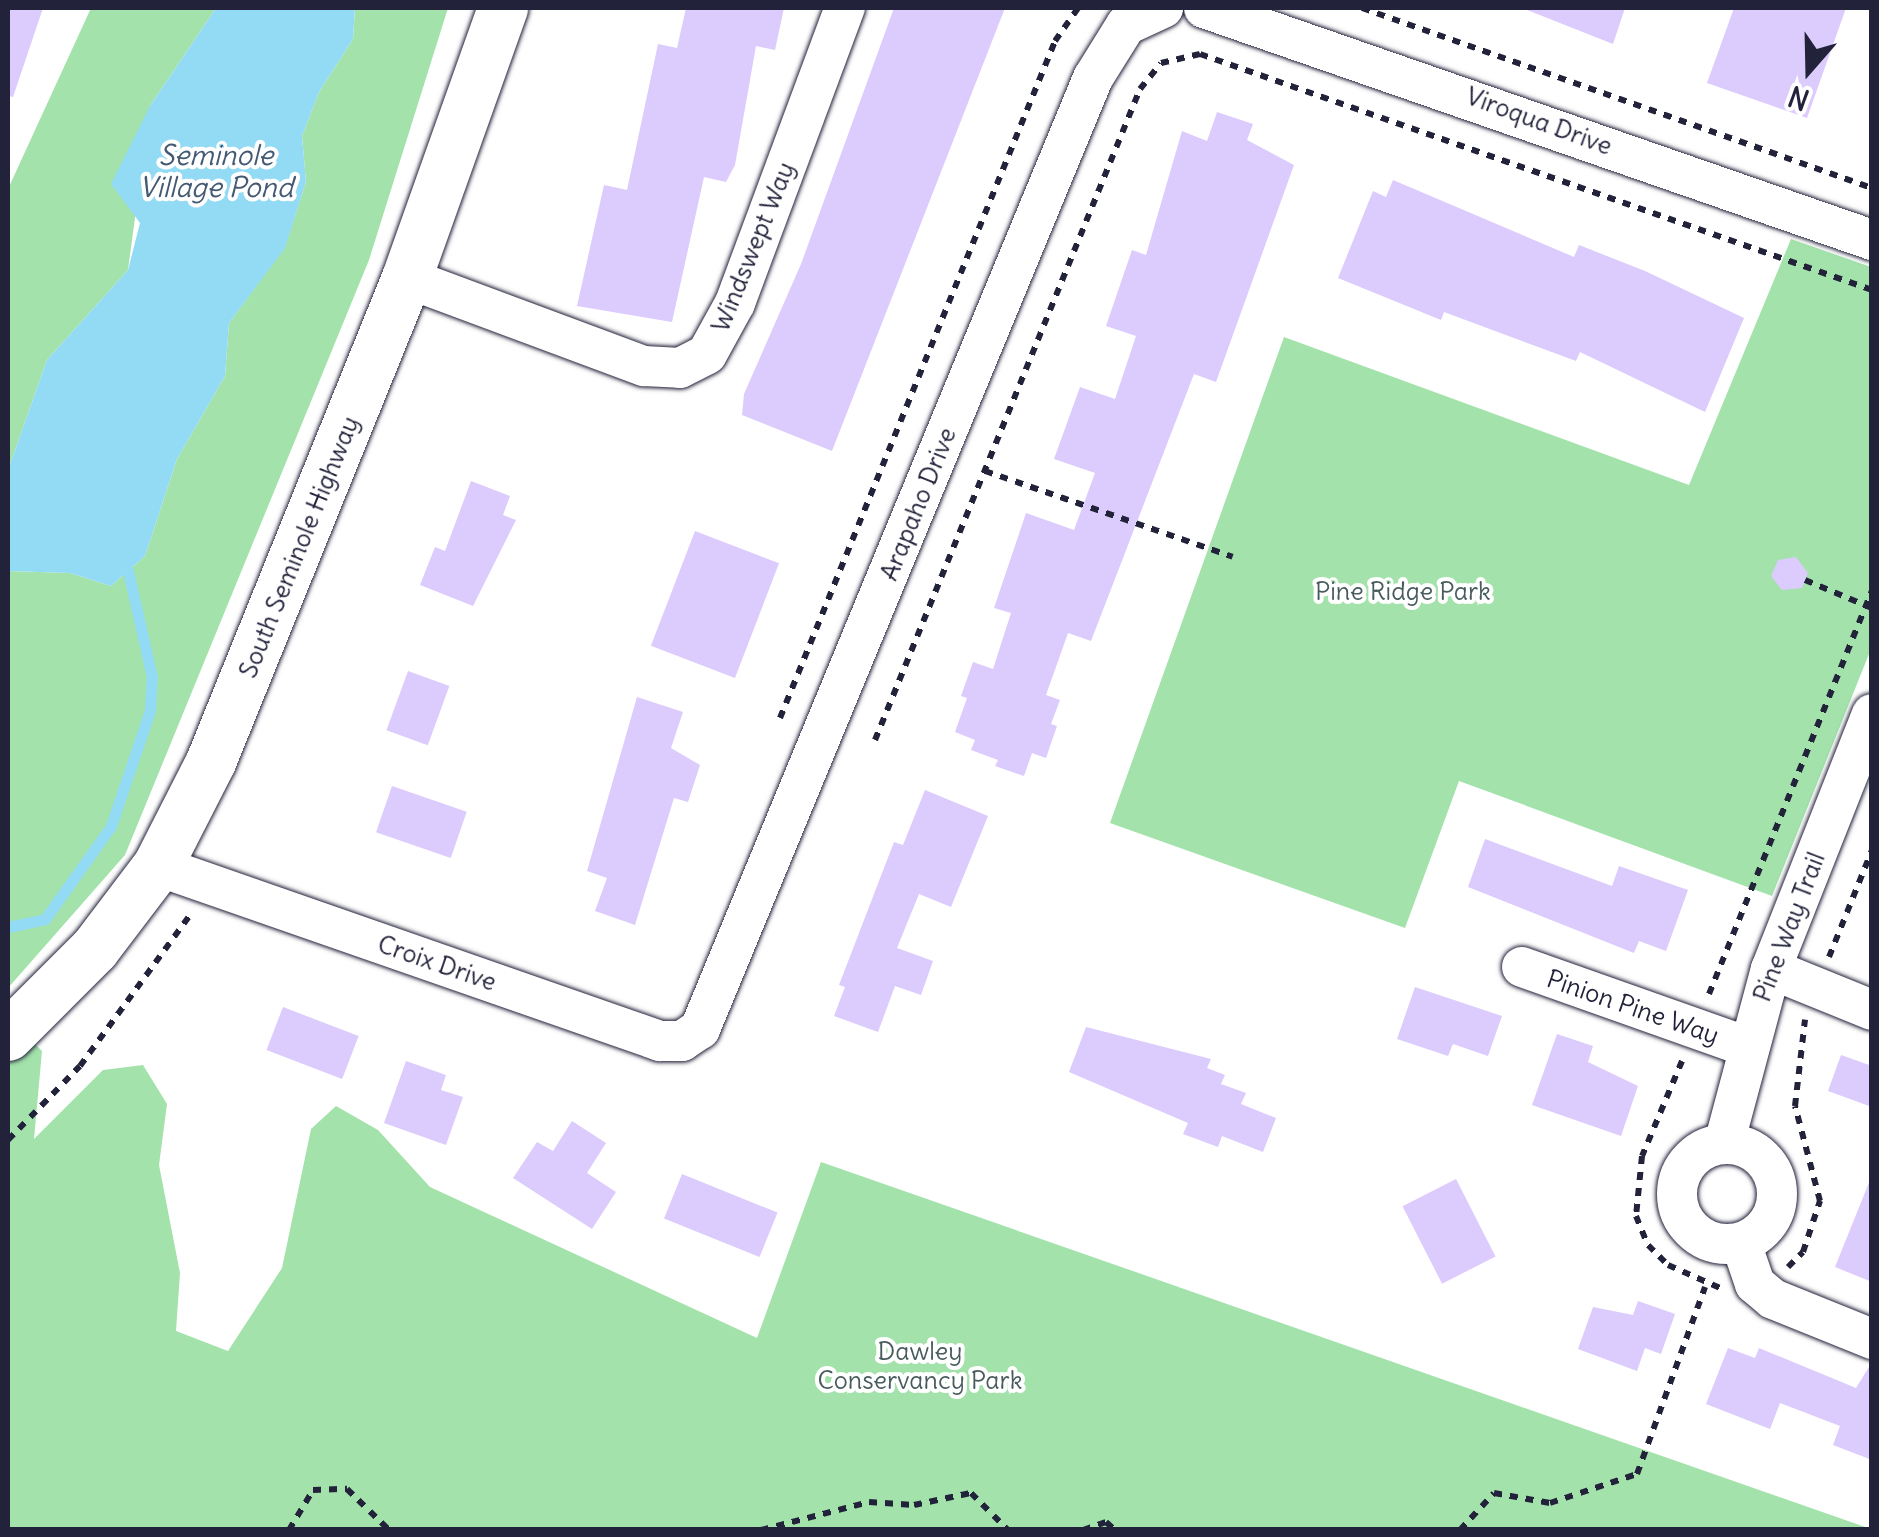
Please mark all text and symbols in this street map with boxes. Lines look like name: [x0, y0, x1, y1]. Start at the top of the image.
north arrow: [1759, 20, 1859, 120]
text: N: [1783, 78, 1814, 118]
street label: Viroqua Drive: [1462, 81, 1616, 161]
water label: Seminole Village Pond: [139, 138, 293, 204]
street label: Windswept Way: [705, 158, 801, 336]
street label: South Seminole Highway: [233, 412, 365, 682]
street label: Arapaho Drive: [874, 423, 962, 585]
park label: Pine Ridge Park: [1315, 576, 1491, 606]
street label: Pine Way Trail: [1747, 848, 1831, 1006]
street label: Croix Drive: [374, 929, 500, 997]
street label: Pinion Pine Way: [1543, 964, 1723, 1050]
park label: Dawley Conservancy Park: [817, 1337, 1023, 1396]

